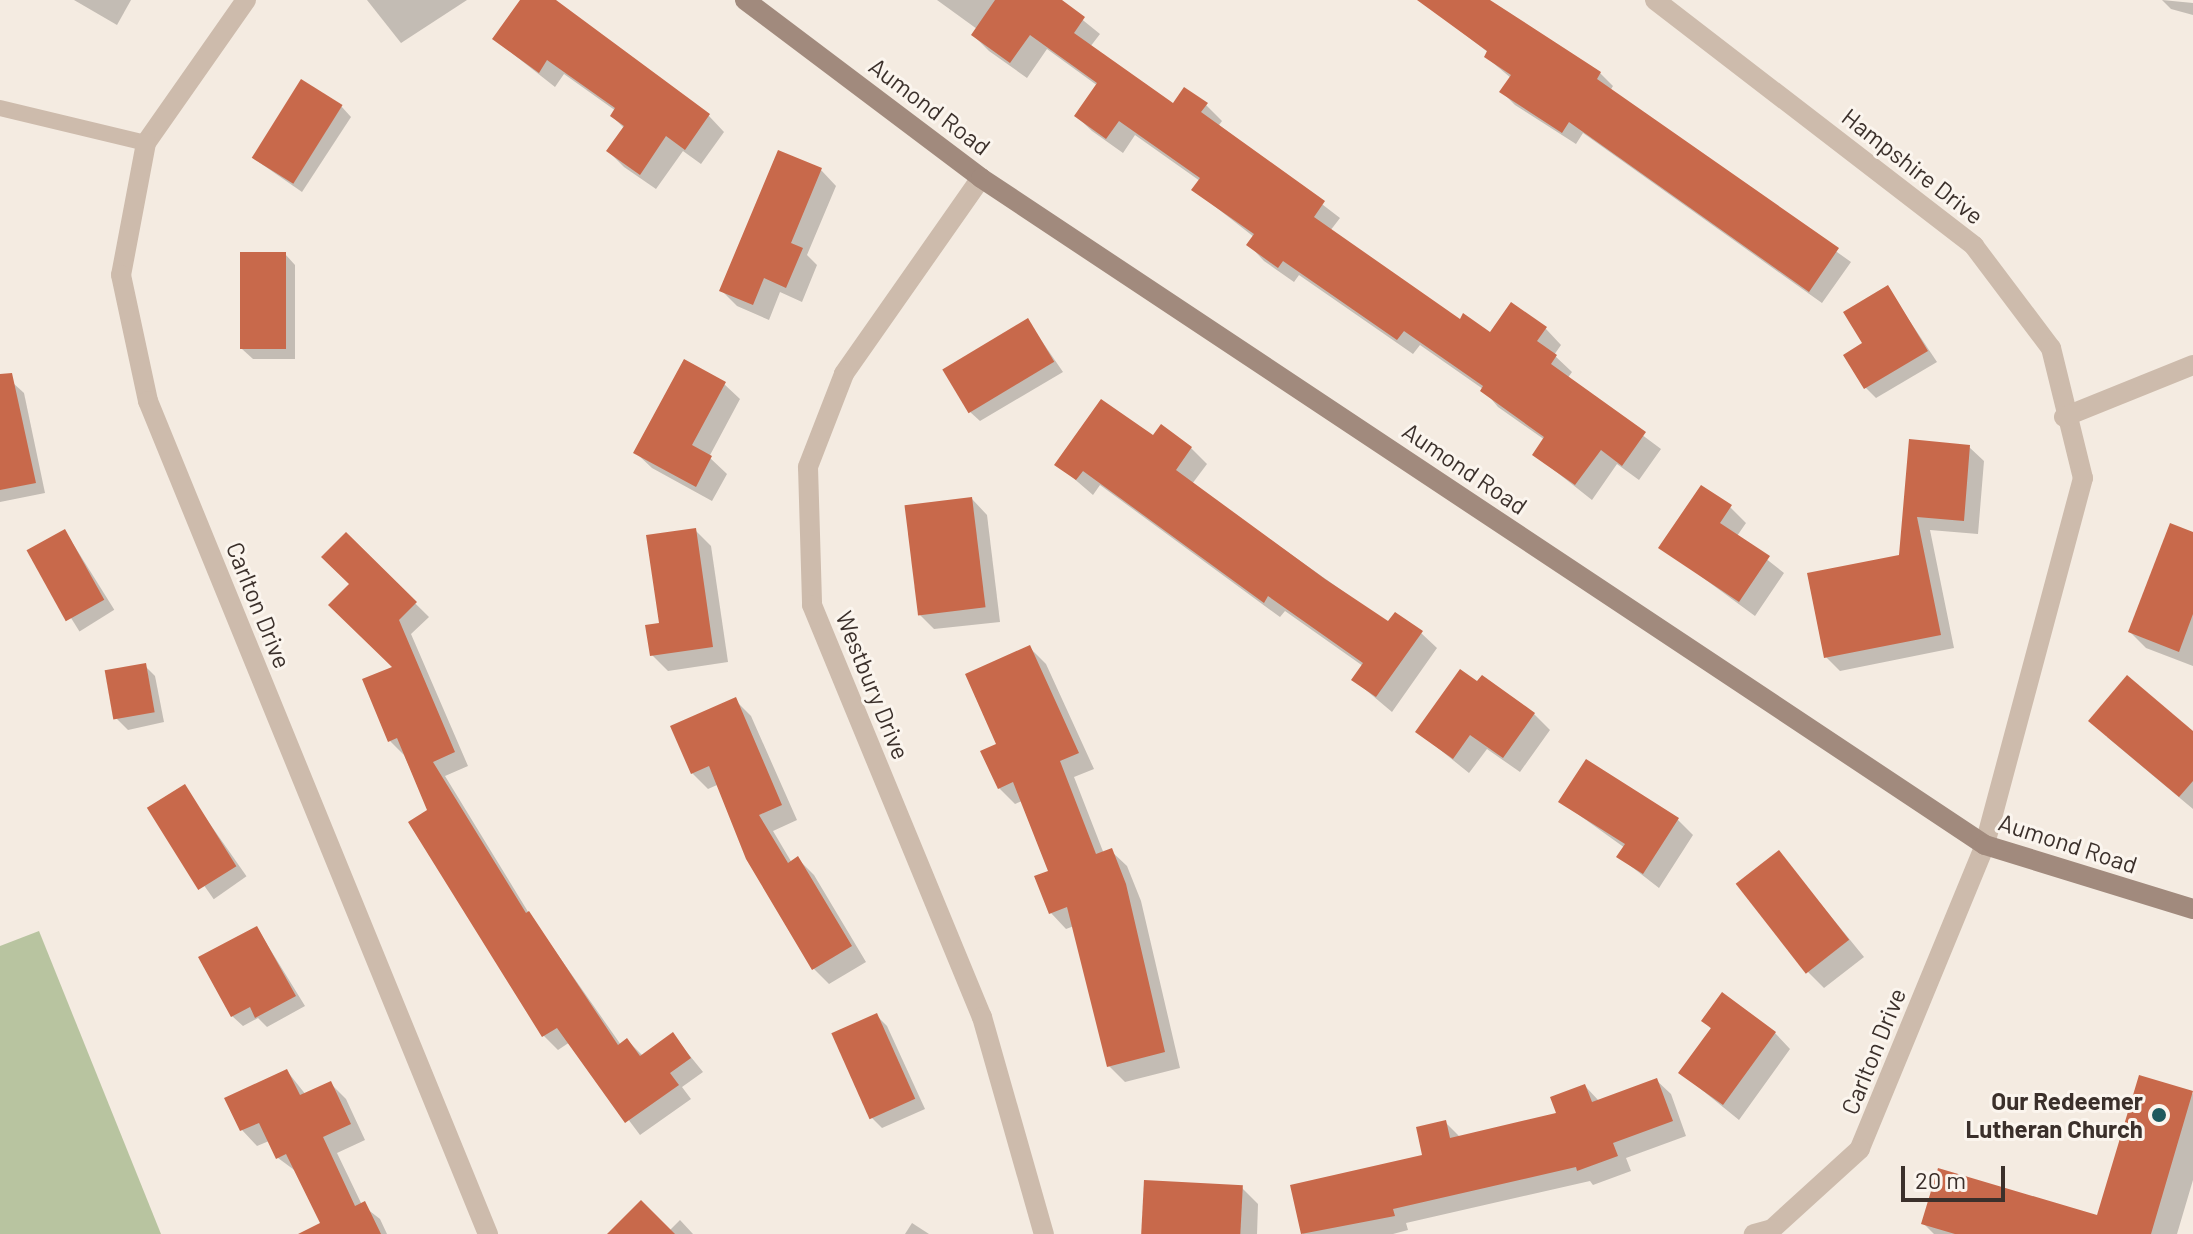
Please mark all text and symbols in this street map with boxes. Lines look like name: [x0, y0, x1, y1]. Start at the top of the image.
street label: Aumond Road: [864, 51, 996, 161]
street label: Hampshire Drive: [1837, 102, 1989, 230]
street label: Aumond Road: [1397, 416, 1533, 520]
street label: Carlton Drive: [221, 538, 297, 672]
street label: Westbury Drive: [830, 607, 916, 763]
street label: Aumond Road: [1995, 807, 2141, 879]
street label: Carlton Drive: [1835, 984, 1911, 1118]
place label: Our Redeemer Lutheran Church: [1966, 1087, 2143, 1143]
marker: Our Redeemer Lutheran Church: [2150, 1106, 2168, 1124]
scale bar: [1905, 1150, 2009, 1200]
text: 20 m: [1915, 1165, 1966, 1194]

